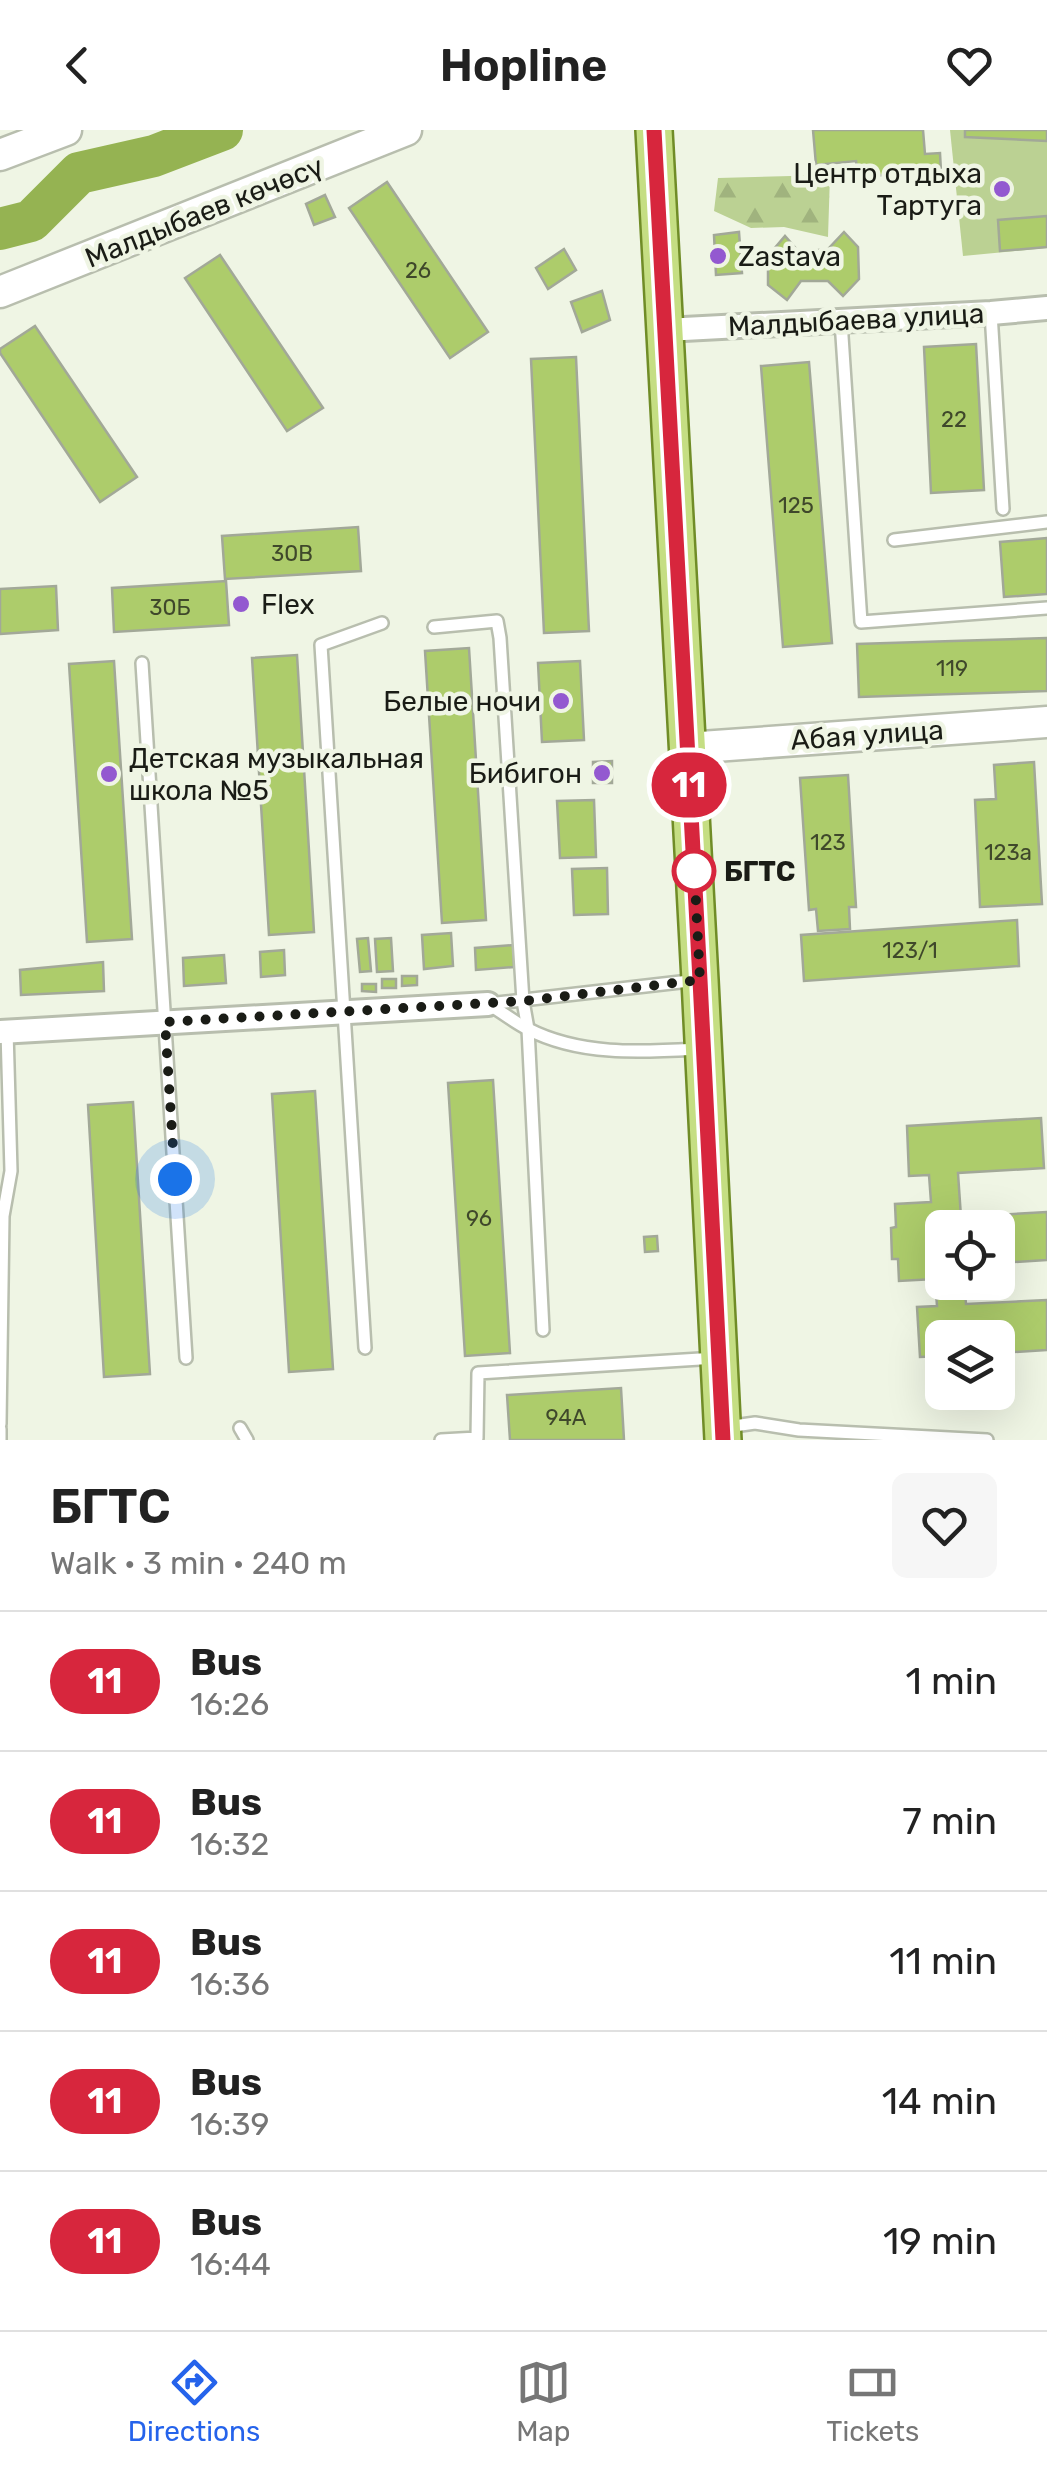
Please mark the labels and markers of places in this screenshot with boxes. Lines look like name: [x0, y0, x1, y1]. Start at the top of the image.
place label: Центр отдыха Тартуга: [793, 157, 982, 222]
marker: Центр отдыха Тартуга: [991, 178, 1013, 200]
place label: Zastava: [738, 240, 841, 273]
marker: Zastava: [707, 245, 729, 267]
place label: Flex: [261, 588, 315, 621]
marker: Flex: [230, 593, 252, 615]
place label: Белые ночи: [383, 685, 541, 718]
marker: Белые ночи: [550, 690, 572, 712]
place label: Детская музыкальная школа №5: [129, 742, 424, 807]
place label: Бибигон: [469, 757, 582, 790]
marker: Бибигон: [591, 762, 613, 784]
marker: Детская музыкальная школа №5: [98, 763, 120, 785]
marker: БГТС: [673, 850, 715, 892]
place label: БГТС: [724, 855, 795, 888]

